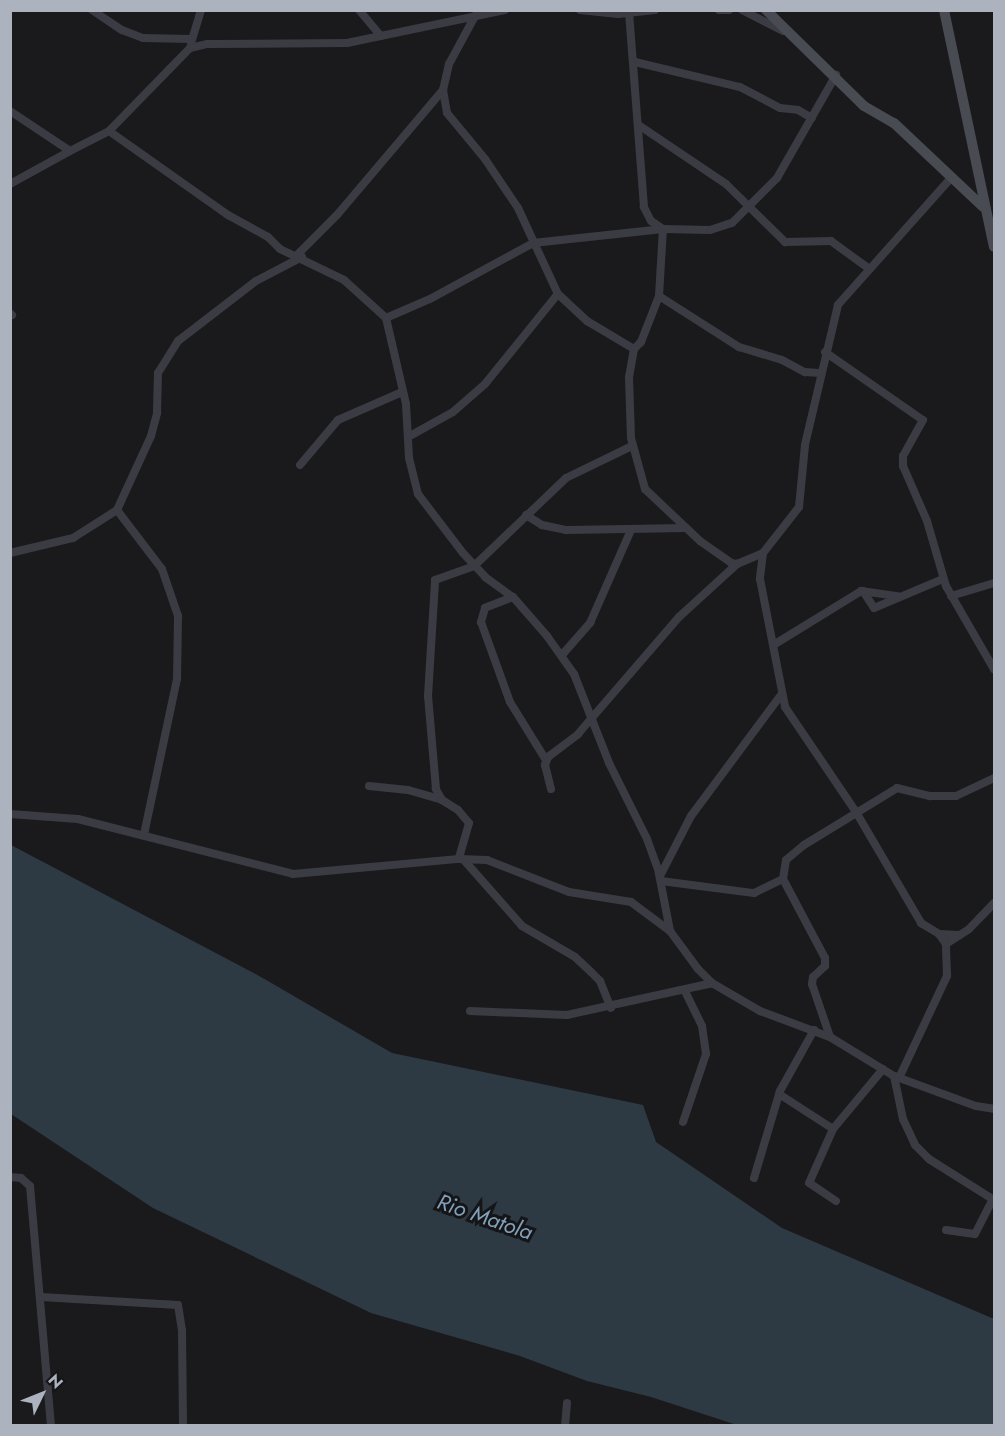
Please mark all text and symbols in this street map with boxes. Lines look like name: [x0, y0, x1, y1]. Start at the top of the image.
water label: Rio Matola: [434, 1188, 536, 1246]
north arrow: [12, 1364, 72, 1424]
text: N: [43, 1369, 68, 1394]

